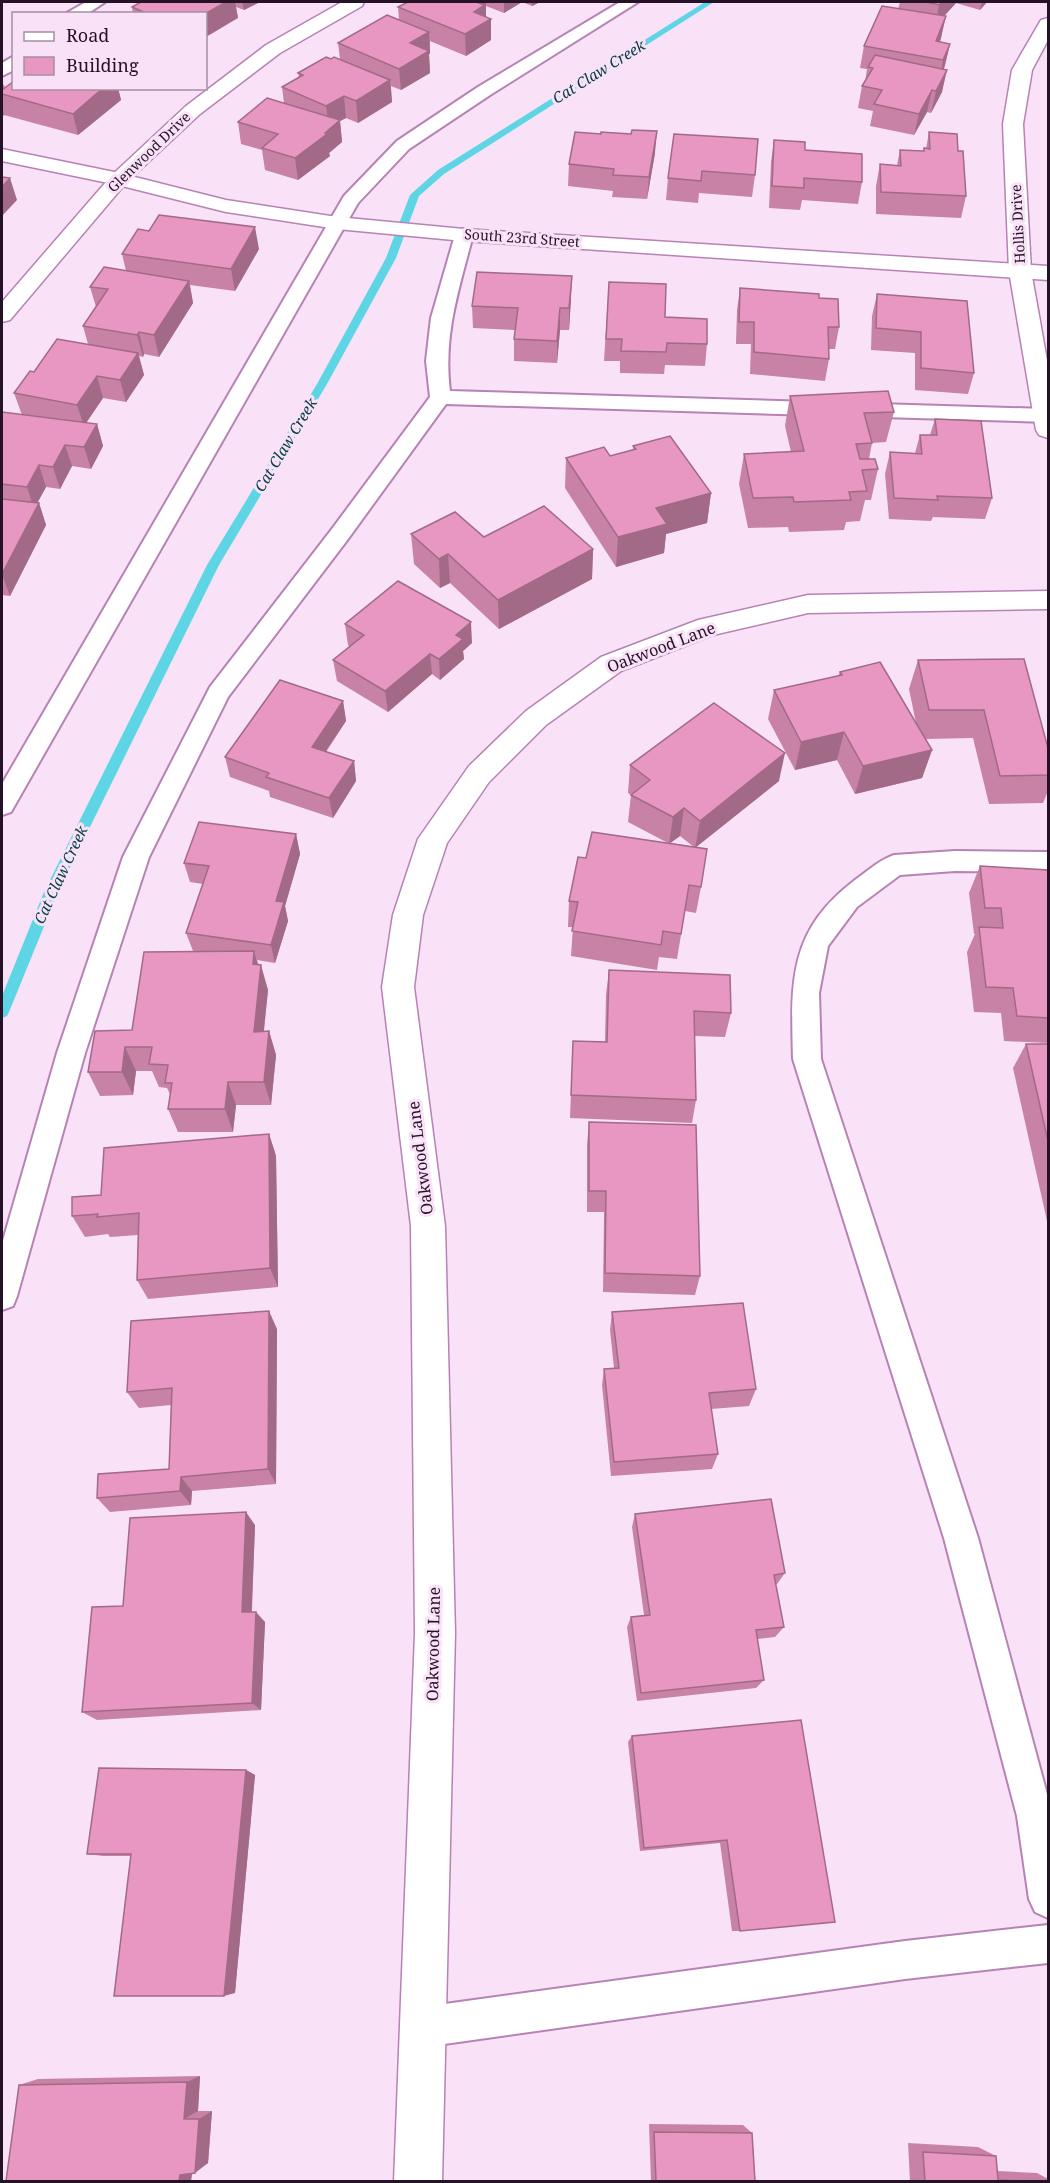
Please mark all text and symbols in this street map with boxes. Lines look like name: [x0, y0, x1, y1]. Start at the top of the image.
legend: [12, 12, 207, 90]
text: Road: [66, 23, 109, 47]
water label: Cat Claw Creek: [548, 34, 649, 108]
text: Building: [66, 53, 139, 77]
street label: Glenwood Drive: [103, 107, 194, 196]
street label: Hollis Drive: [1006, 184, 1029, 264]
street label: South 23rd Street: [464, 224, 580, 251]
water label: Cat Claw Creek: [249, 394, 321, 495]
street label: Oakwood Lane: [604, 616, 718, 678]
water label: Cat Claw Creek: [29, 822, 92, 927]
street label: Oakwood Lane: [402, 1100, 438, 1216]
street label: Oakwood Lane: [421, 1587, 445, 1701]

